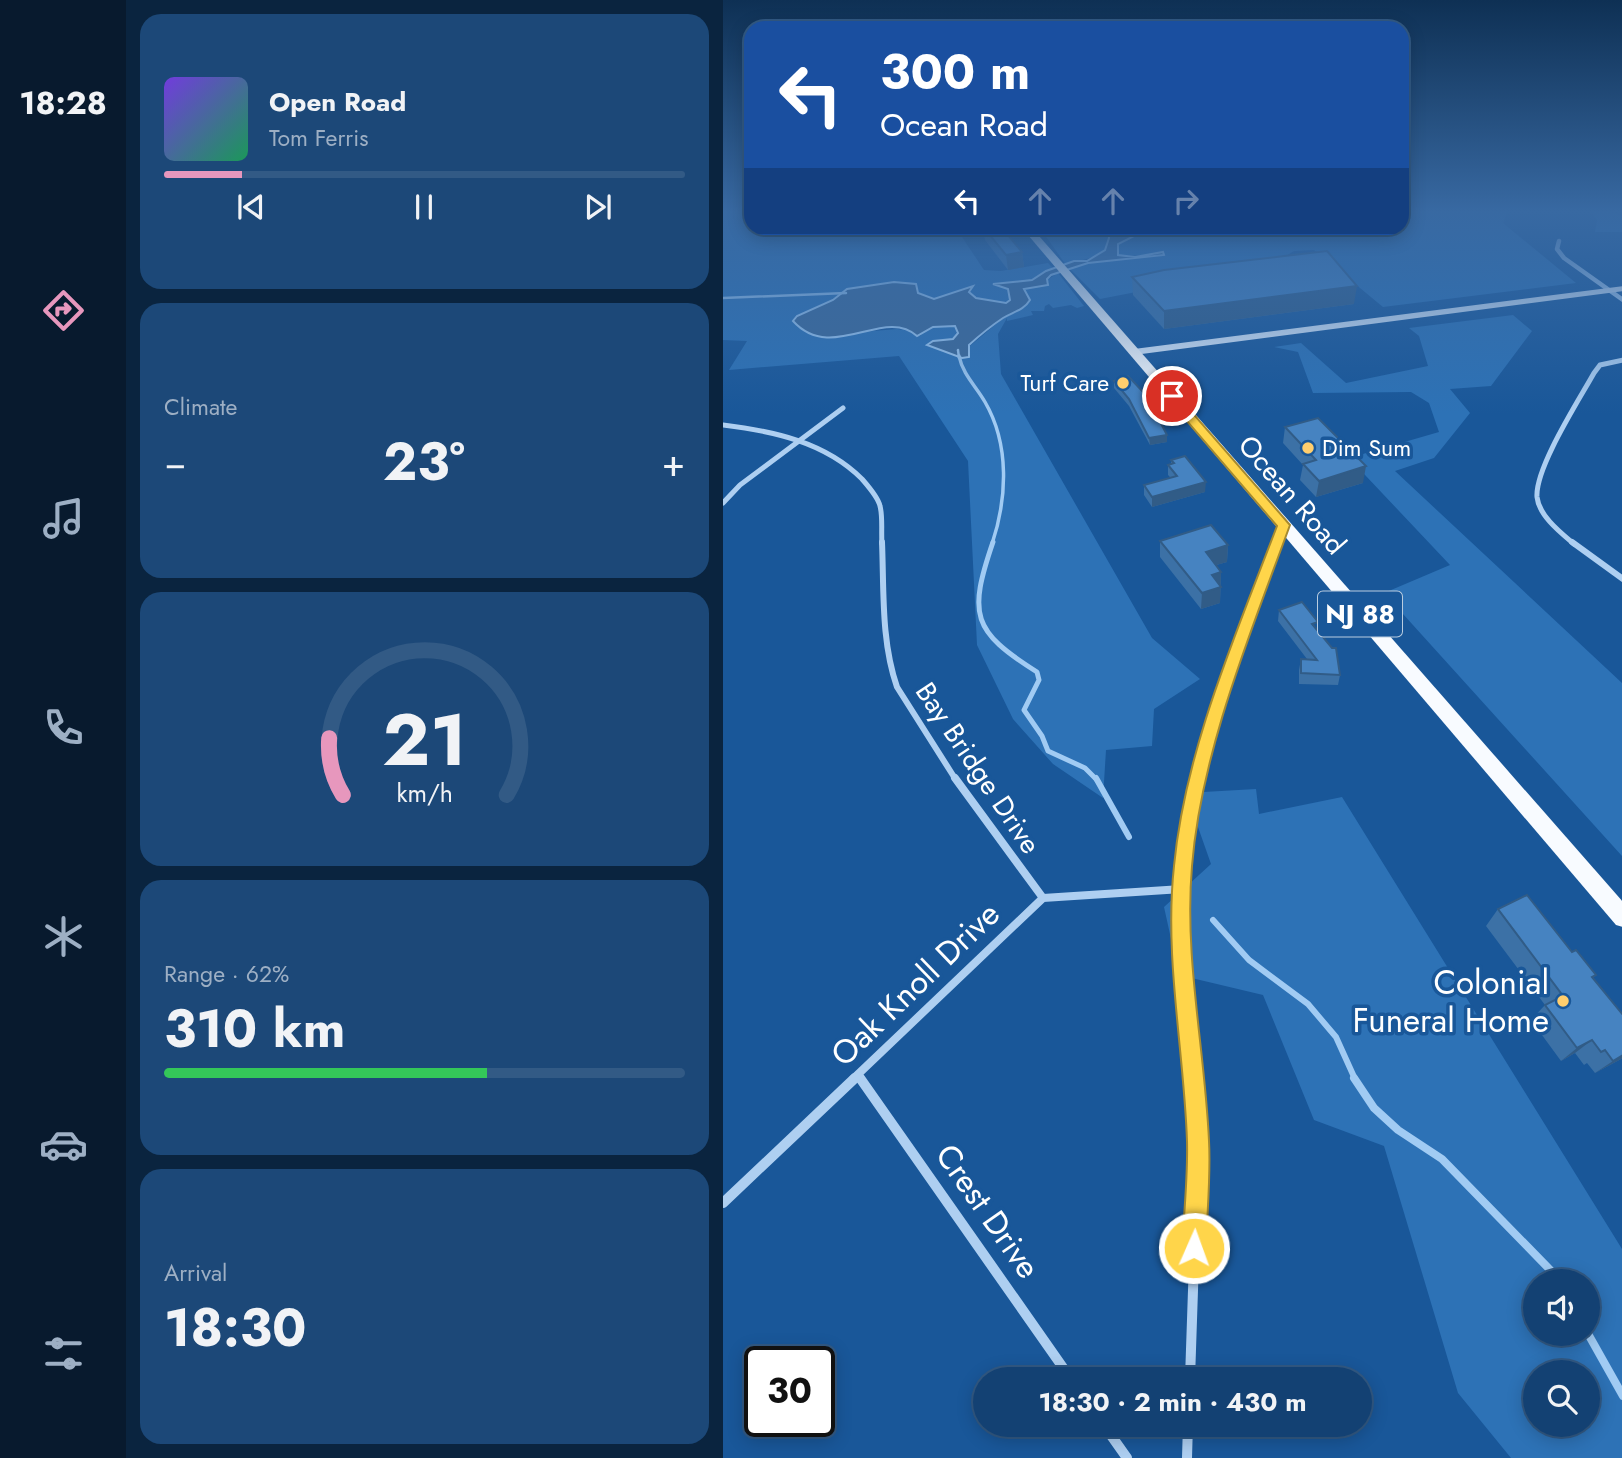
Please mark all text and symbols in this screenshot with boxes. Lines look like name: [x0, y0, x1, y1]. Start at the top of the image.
text: 300 m: [880, 37, 1030, 107]
icon: left: [765, 49, 856, 140]
text: 18:28: [19, 80, 107, 126]
text: Open Road: [269, 83, 406, 121]
text: Ocean Road: [880, 102, 1048, 148]
text: Tom Ferris: [269, 121, 368, 155]
icon: left: [948, 182, 986, 220]
icon: ahead: [1021, 182, 1059, 220]
icon: ahead: [1094, 182, 1132, 220]
icon: right: [1167, 182, 1205, 220]
icon: previous: [232, 188, 270, 226]
icon: pause: [405, 188, 443, 226]
icon: next: [579, 188, 617, 226]
icon: directions: [39, 286, 88, 335]
place label: Turf Care: [1020, 366, 1109, 400]
pin: [1142, 366, 1202, 426]
marker: Turf Care: [1115, 375, 1131, 391]
icon: arrive: [1153, 377, 1191, 415]
text: Climate: [164, 390, 237, 424]
text: 23°: [383, 424, 465, 500]
street label: Ocean Road: [1228, 426, 1356, 564]
place label: Dim Sum: [1322, 431, 1411, 465]
text: −: [164, 435, 186, 490]
text: +: [662, 435, 685, 490]
marker: Dim Sum: [1300, 440, 1316, 456]
icon: music: [39, 494, 88, 543]
road number: NJ 88: [1318, 592, 1402, 636]
street label: Bay Bridge Drive: [905, 674, 1051, 862]
text: 21: [382, 687, 467, 792]
icon: phone: [39, 703, 88, 752]
text: km/h: [396, 775, 453, 811]
street label: Oak Knoll Drive: [820, 891, 1010, 1077]
icon: climate: [39, 912, 88, 961]
text: Range · 62%: [164, 957, 289, 991]
place label: Colonial Funeral Home: [1352, 959, 1549, 1044]
text: 310 km: [164, 991, 345, 1067]
marker: Colonial Funeral Home: [1555, 993, 1571, 1009]
icon: car: [39, 1120, 88, 1169]
street label: Crest Drive: [924, 1134, 1052, 1288]
position arrow: [1157, 1211, 1231, 1285]
text: Arrival: [164, 1256, 227, 1290]
map controls: [1523, 1269, 1600, 1437]
button: sound: [1523, 1269, 1600, 1346]
text: 18:30: [164, 1290, 307, 1366]
icon: filters: [39, 1329, 88, 1378]
speed limit sign: 30: [744, 1346, 835, 1437]
button: search: [1523, 1360, 1600, 1437]
text: 18:30 · 2 min · 430 m: [1038, 1383, 1307, 1421]

